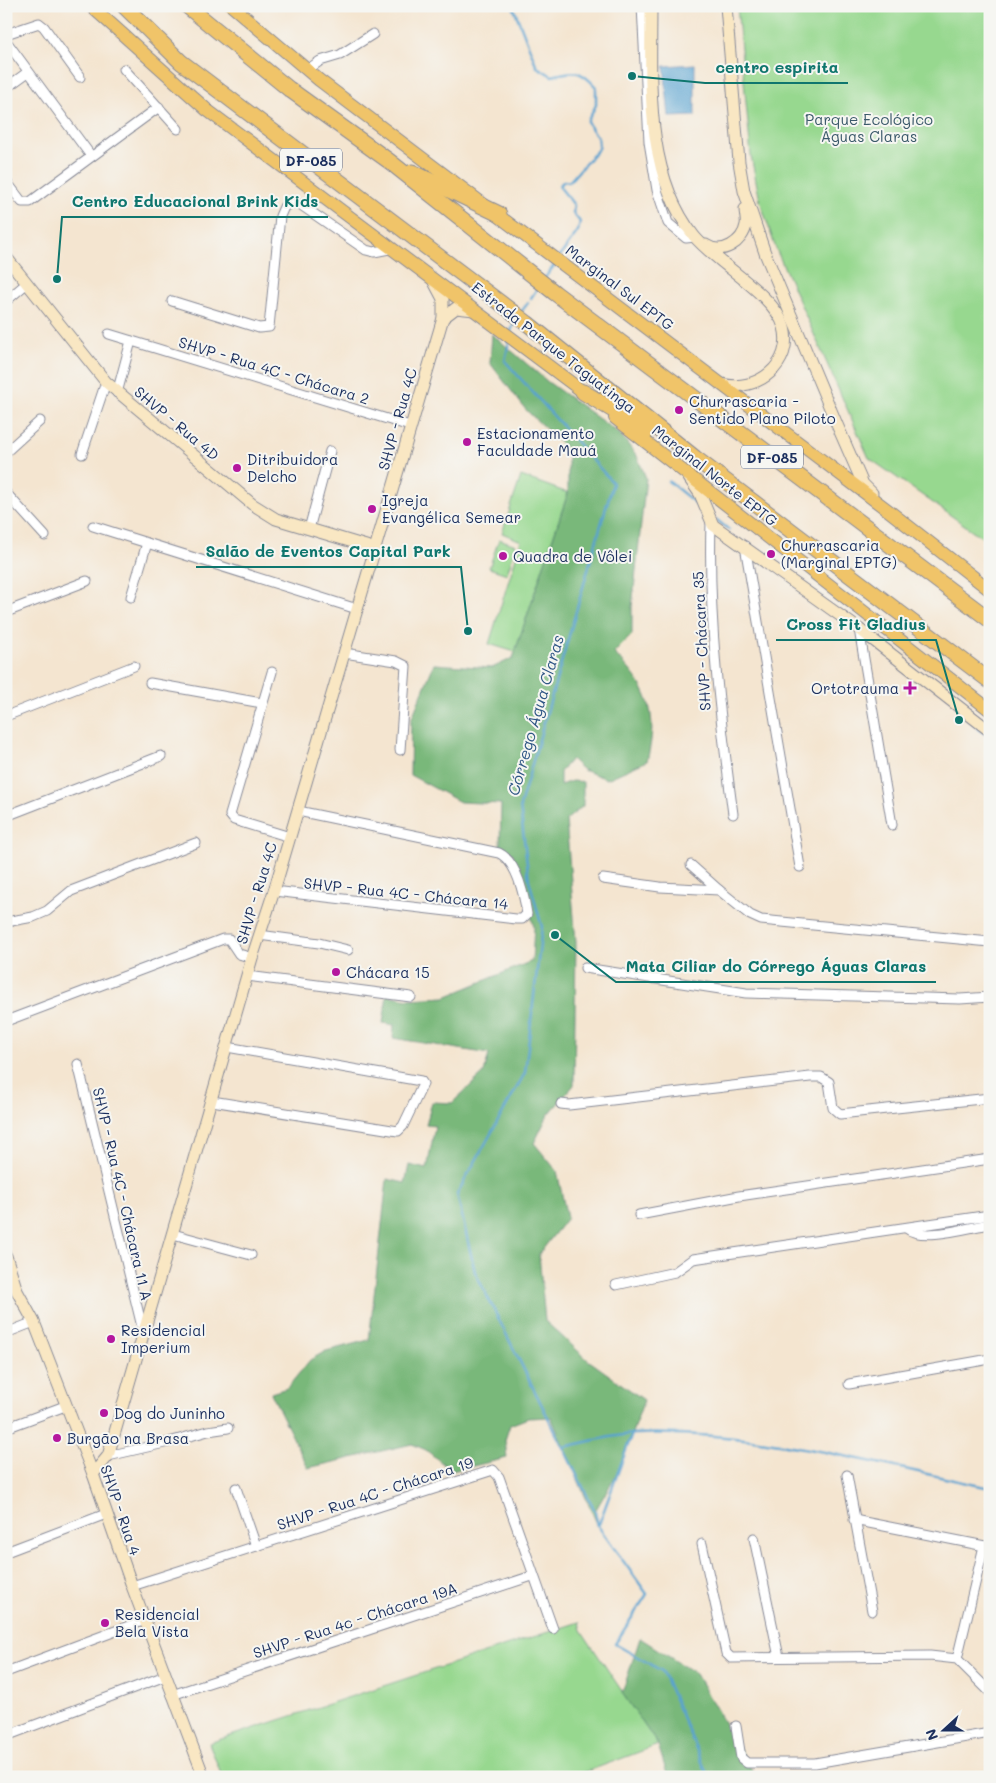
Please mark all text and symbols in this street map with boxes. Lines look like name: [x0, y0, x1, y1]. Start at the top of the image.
callout: centro espirita: [705, 52, 848, 83]
text: centro espirita: [716, 56, 839, 77]
park label: Parque Ecológico Águas Claras: [805, 109, 933, 146]
road number: DF-085: [280, 148, 342, 172]
callout: Centro Educacional Brink Kids: [62, 186, 328, 217]
text: Centro Educacional Brink Kids: [72, 190, 318, 211]
street label: Marginal Sul EPTG: [562, 240, 678, 334]
street label: Estrada Parque Taguatinga: [468, 277, 640, 417]
street label: SHVP - Rua 4C - Chácara 2: [176, 331, 372, 409]
street label: SHVP - Rua 4C: [373, 365, 421, 472]
street label: SHVP - Rua 4D: [130, 382, 224, 464]
place label: Churrascaria - Sentido Plano Piloto: [689, 391, 836, 428]
marker: Churrascaria - Sentido Plano Piloto: [673, 404, 685, 416]
street label: Marginal Norte EPTG: [648, 420, 782, 530]
place label: Estacionamento Faculdade Mauá: [477, 423, 597, 460]
marker: Estacionamento Faculdade Mauá: [461, 436, 473, 448]
road number: DF-085: [741, 446, 803, 468]
place label: Ditribuidora Delcho: [247, 449, 338, 486]
marker: Ditribuidora Delcho: [231, 462, 243, 474]
place label: Igreja Evangélica Semear: [382, 490, 521, 527]
marker: Igreja Evangélica Semear: [366, 503, 378, 515]
place label: Churrascaria (Marginal EPTG): [781, 535, 897, 572]
callout: Salão de Eventos Capital Park: [196, 536, 461, 567]
text: Salão de Eventos Capital Park: [205, 540, 451, 561]
place label: Quadra de Vôlei: [513, 546, 632, 566]
marker: Churrascaria (Marginal EPTG): [765, 548, 777, 560]
marker: Quadra de Vôlei: [497, 550, 509, 562]
street label: SHVP - Chácara 35: [687, 571, 715, 711]
callout: Cross Fit Gladius: [776, 609, 936, 640]
text: Cross Fit Gladius: [786, 613, 926, 634]
water label: Córrego Água Claras: [502, 632, 568, 798]
place label: Ortotrauma: [811, 678, 899, 698]
marker: Ortotrauma: [903, 681, 917, 695]
street label: SHVP - Rua 4C: [231, 839, 281, 946]
street label: SHVP - Rua 4C - Chácara 14: [303, 872, 509, 914]
callout: Mata Ciliar do Córrego Águas Claras: [616, 951, 936, 982]
text: Mata Ciliar do Córrego Águas Claras: [626, 955, 926, 976]
place label: Chácara 15: [346, 962, 430, 982]
marker: Chácara 15: [330, 966, 342, 978]
street label: SHVP - Rua 4C - Chácara 11 A: [89, 1085, 157, 1303]
place label: Residencial Imperium: [121, 1320, 205, 1357]
marker: Residencial Imperium: [105, 1333, 117, 1345]
place label: Dog do Juninho: [114, 1403, 225, 1423]
marker: Dog do Juninho: [98, 1407, 110, 1419]
place label: Burgão na Brasa: [67, 1428, 189, 1448]
marker: Burgão na Brasa: [51, 1432, 63, 1444]
street label: SHVP - Rua 4C - Chácara 19: [274, 1452, 476, 1534]
street label: SHVP - Rua 4: [96, 1462, 146, 1558]
street label: SHVP - Rua 4c - Chácara 19A: [250, 1577, 460, 1663]
place label: Residencial Bela Vista: [115, 1604, 199, 1641]
marker: Residencial Bela Vista: [99, 1617, 111, 1629]
north arrow: [918, 1706, 968, 1756]
text: N: [921, 1726, 942, 1743]

